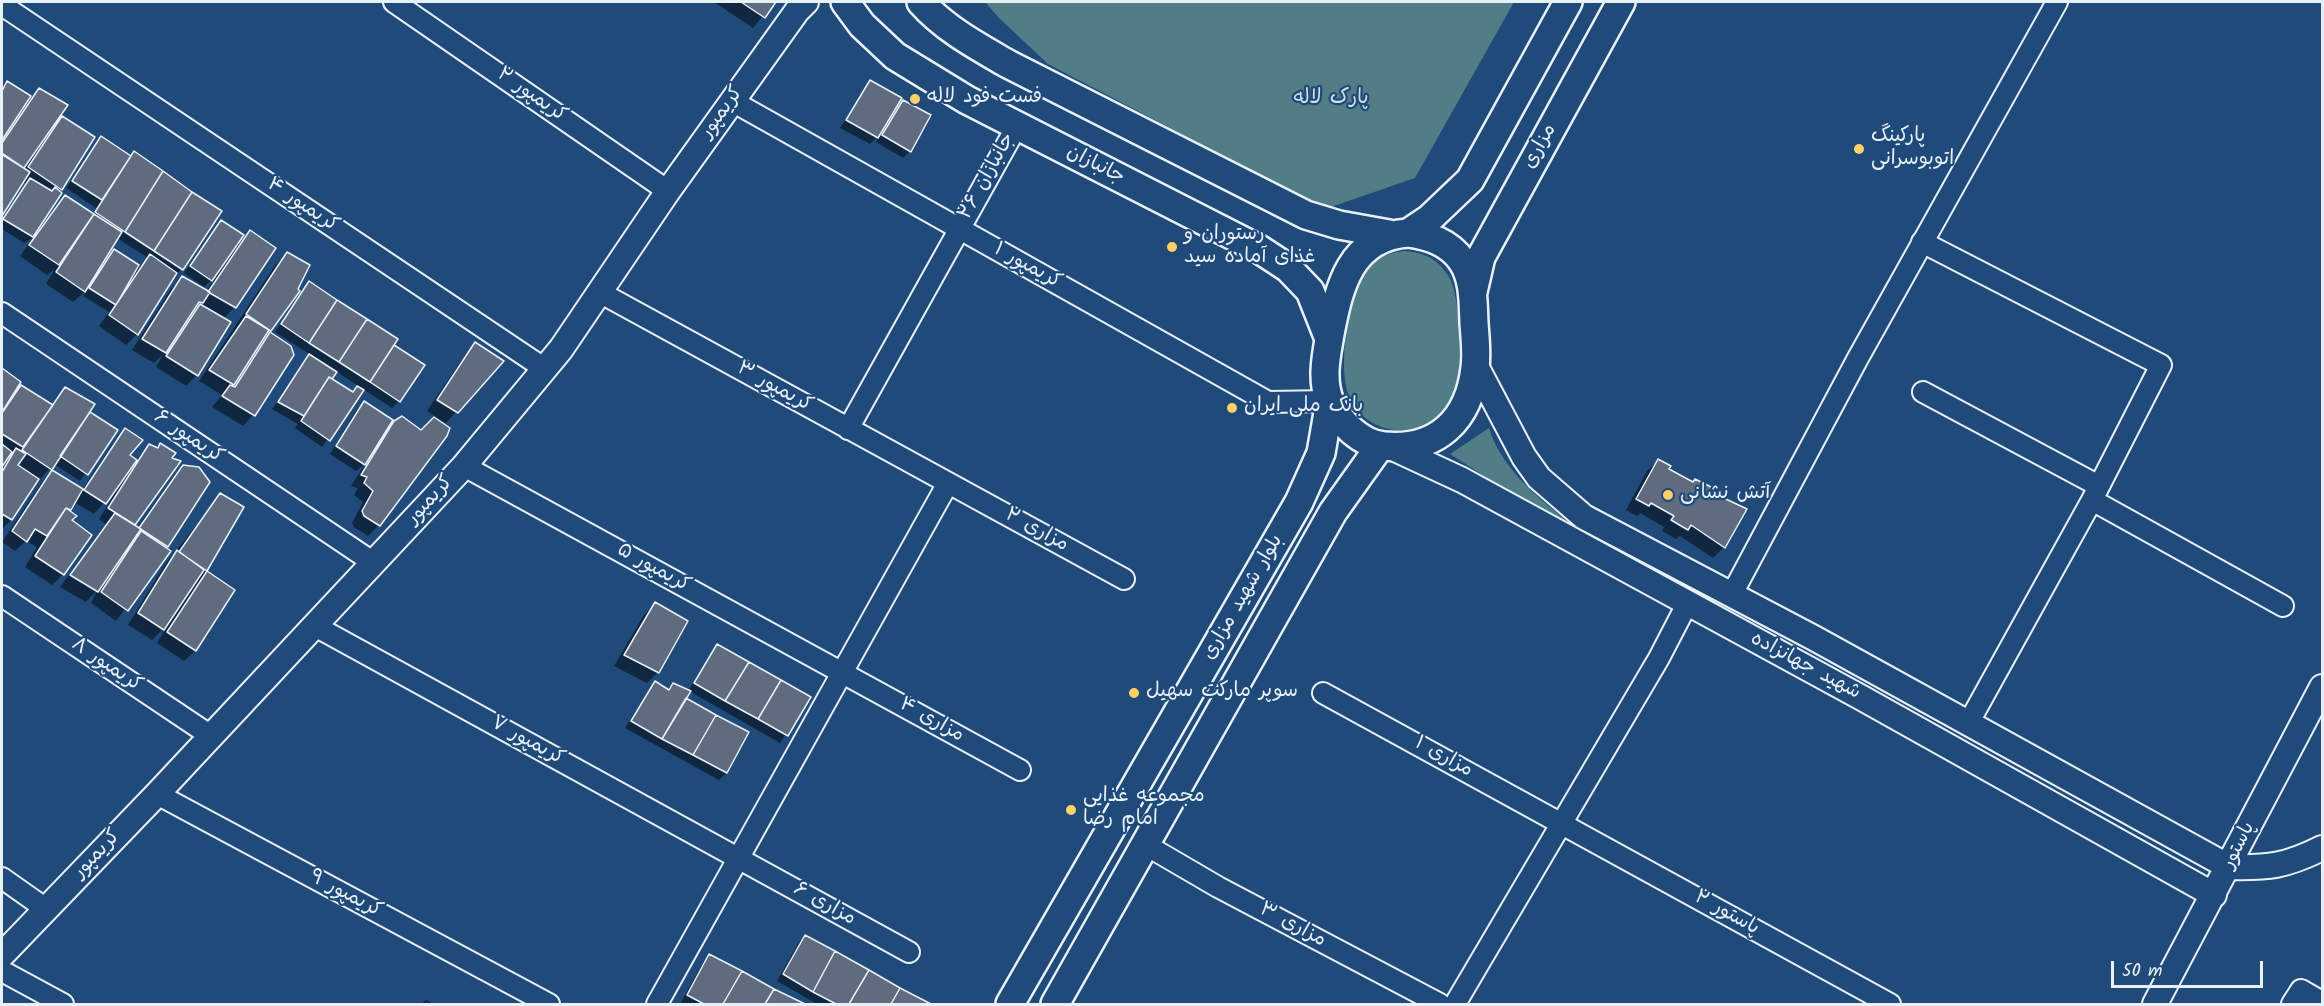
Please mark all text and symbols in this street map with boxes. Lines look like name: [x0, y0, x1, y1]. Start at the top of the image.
street label: کریمپور ۲: [491, 63, 571, 129]
street label: کریمپور: [696, 82, 750, 144]
place label: فست فود لاله: [927, 87, 1042, 111]
park label: پارک لاله: [1294, 88, 1368, 112]
marker: فست فود لاله: [908, 92, 922, 106]
street label: مزاری: [1519, 120, 1563, 174]
place label: پارکینگ اتوبوسرانی: [1871, 126, 1954, 173]
street label: جانبازان ۲۶: [954, 129, 1022, 225]
street label: جانبازان: [1062, 141, 1128, 191]
marker: پارکینگ اتوبوسرانی: [1852, 142, 1866, 156]
street label: کریمپور ۴: [261, 173, 343, 239]
place label: رستوران و غذای آماده سید: [1184, 224, 1315, 271]
street label: کریمپور ۱: [989, 239, 1065, 295]
marker: رستوران و غذای آماده سید: [1165, 240, 1179, 254]
street label: کریمپور ۳: [732, 357, 816, 419]
place label: بانک ملی ایران: [1244, 396, 1363, 420]
marker: بانک ملی ایران: [1225, 401, 1239, 415]
street label: کریمپور ۶: [149, 406, 227, 470]
street label: کریمپور: [402, 471, 460, 531]
place label: آتش نشانی: [1680, 483, 1770, 507]
marker: آتش نشانی: [1661, 488, 1675, 502]
street label: مزاری ۲: [1000, 504, 1072, 558]
street label: بلوار شهید مزاری: [1198, 531, 1290, 665]
street label: کریمپور ۵: [612, 539, 694, 599]
street label: شهید جهانزاده: [1746, 628, 1864, 706]
street label: کریمپور ۸: [66, 633, 146, 699]
place label: سوپر مارکت سهیل: [1146, 681, 1298, 705]
marker: سوپر مارکت سهیل: [1127, 686, 1141, 700]
street label: مزاری ۴: [894, 693, 968, 749]
street label: کریمپور ۷: [486, 712, 568, 772]
street label: مزاری ۱: [1410, 732, 1476, 784]
place label: مجموعه غذایی امام رضا: [1083, 786, 1205, 833]
marker: مجموعه غذایی امام رضا: [1064, 803, 1078, 817]
street label: پاستور: [2218, 819, 2262, 873]
street label: کریمپور: [69, 826, 127, 884]
street label: کریمپور ۹: [304, 866, 386, 924]
street label: مزاری ۶: [789, 878, 859, 932]
street label: پاستور ۲: [1689, 886, 1763, 942]
street label: مزاری ۳: [1255, 898, 1329, 954]
scale bar: [2114, 949, 2266, 987]
text: 50 m: [2122, 957, 2162, 986]

